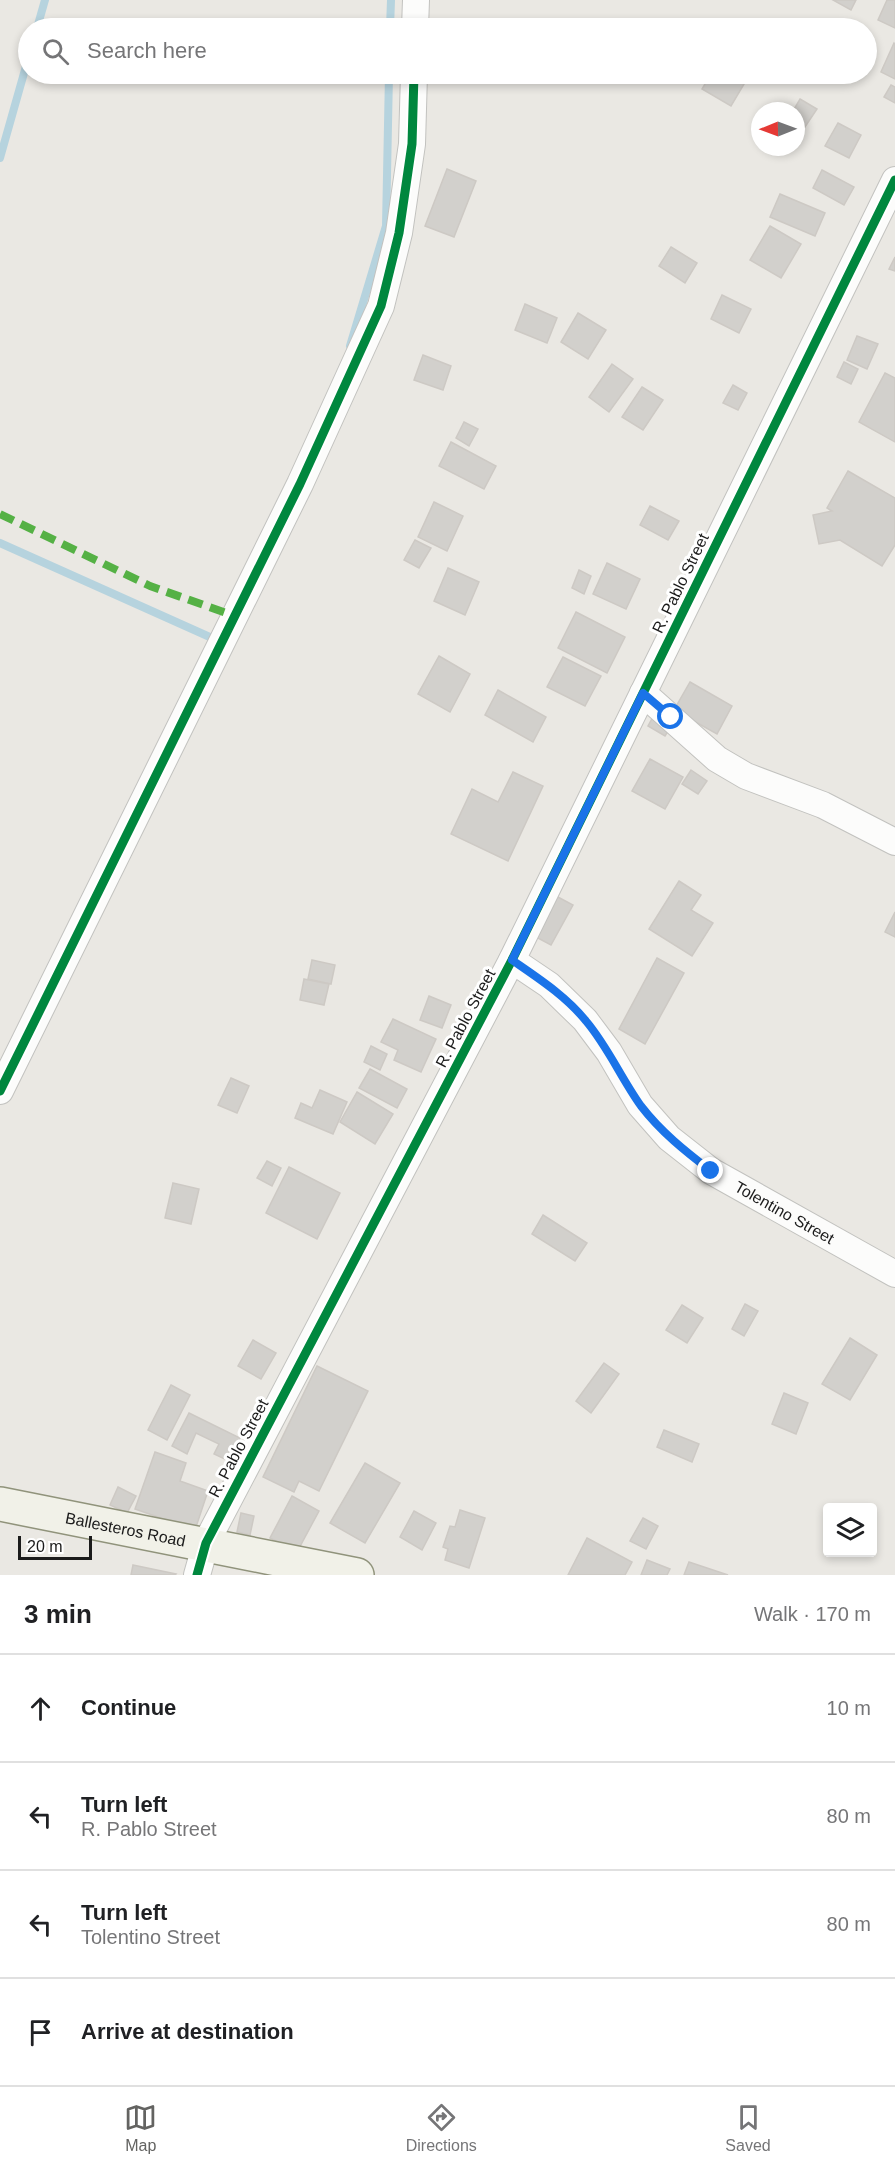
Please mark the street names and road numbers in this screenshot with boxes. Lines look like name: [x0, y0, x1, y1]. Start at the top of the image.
street label: R. Pablo Street: [649, 530, 712, 636]
street label: R. Pablo Street: [432, 966, 499, 1070]
street label: Tolentino Street: [732, 1178, 838, 1248]
street label: R. Pablo Street: [205, 1396, 272, 1500]
street label: Ballesteros Road: [64, 1509, 187, 1550]

